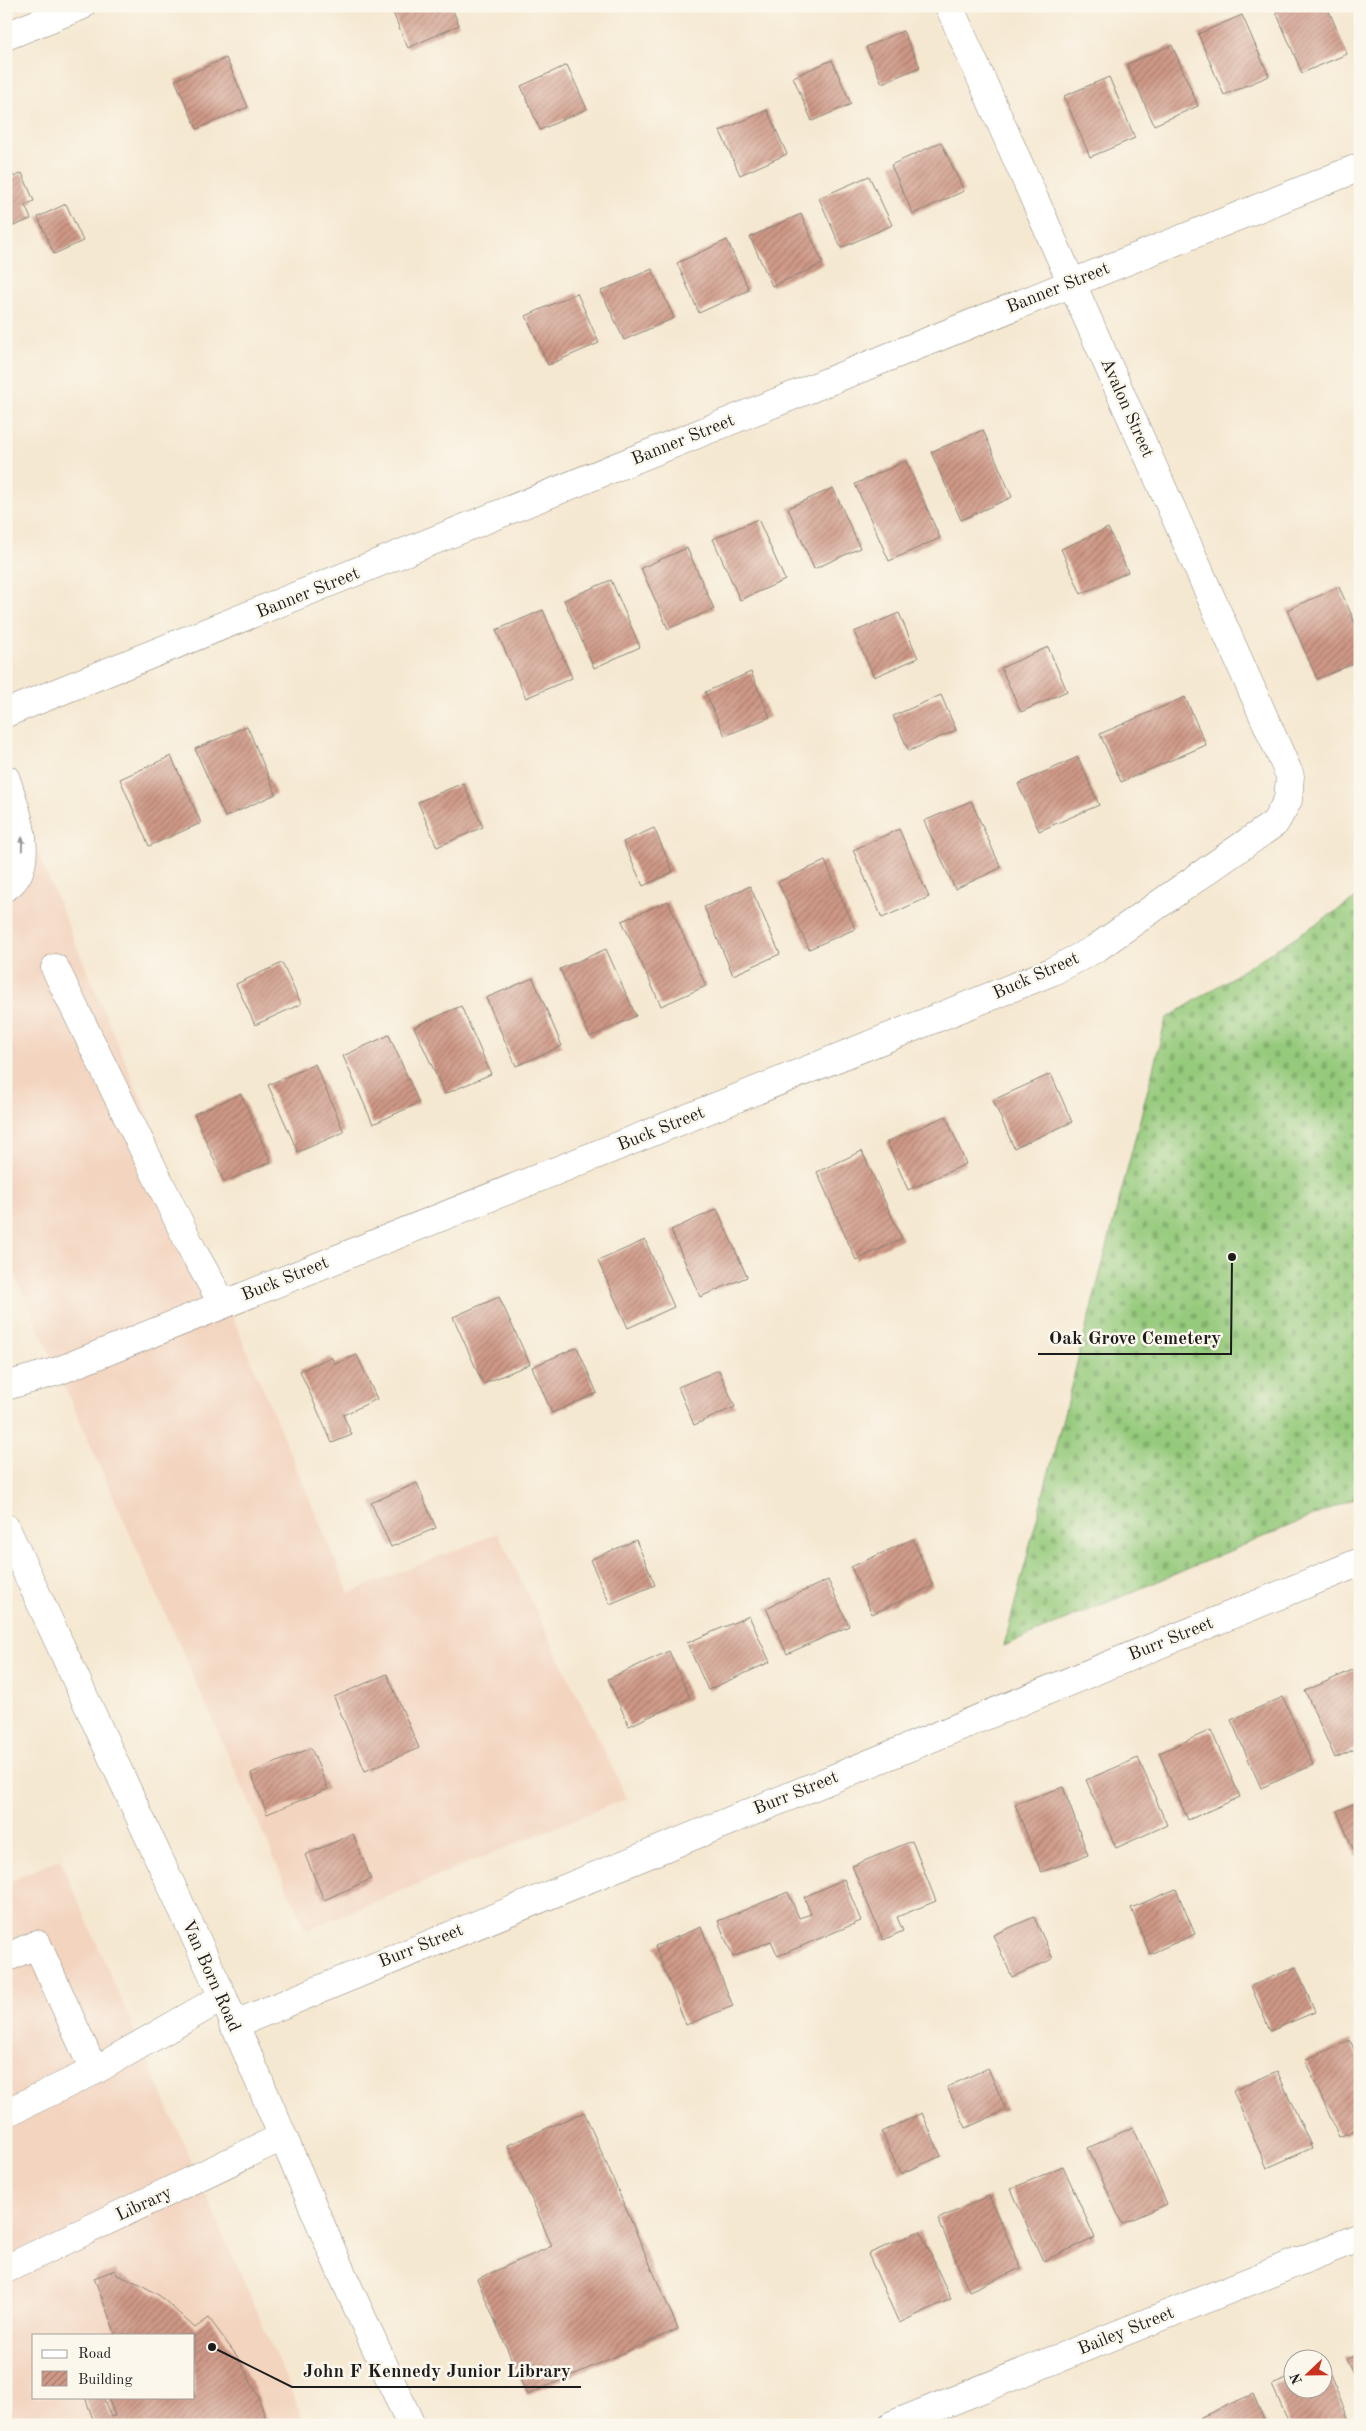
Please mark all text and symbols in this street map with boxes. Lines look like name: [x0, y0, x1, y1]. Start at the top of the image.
street label: Banner Street: [1004, 259, 1112, 317]
street label: Avalon Street: [1097, 356, 1157, 460]
street label: Banner Street: [629, 411, 737, 469]
street label: Banner Street: [254, 564, 362, 622]
one-way arrow: [18, 836, 26, 852]
street label: Buck Street: [990, 949, 1082, 1003]
street label: Buck Street: [615, 1103, 707, 1155]
street label: Buck Street: [239, 1253, 331, 1305]
callout: Oak Grove Cemetery: [1038, 1320, 1231, 1354]
text: Oak Grove Cemetery: [1049, 1330, 1221, 1349]
street label: Burr Street: [1126, 1614, 1216, 1664]
street label: Burr Street: [751, 1768, 841, 1818]
street label: Van Born Road: [178, 1918, 244, 2034]
street label: Burr Street: [376, 1921, 466, 1971]
street label: Library: [113, 2183, 175, 2225]
street label: Bailey Street: [1076, 2304, 1176, 2358]
legend: [32, 2334, 195, 2398]
text: Road: [78, 2347, 112, 2362]
north arrow: [1284, 2348, 1334, 2398]
callout: John F Kennedy Junior Library: [292, 2353, 581, 2387]
text: John F Kennedy Junior Library: [303, 2363, 571, 2382]
text: N: [1288, 2371, 1305, 2386]
text: Building: [78, 2373, 133, 2388]

